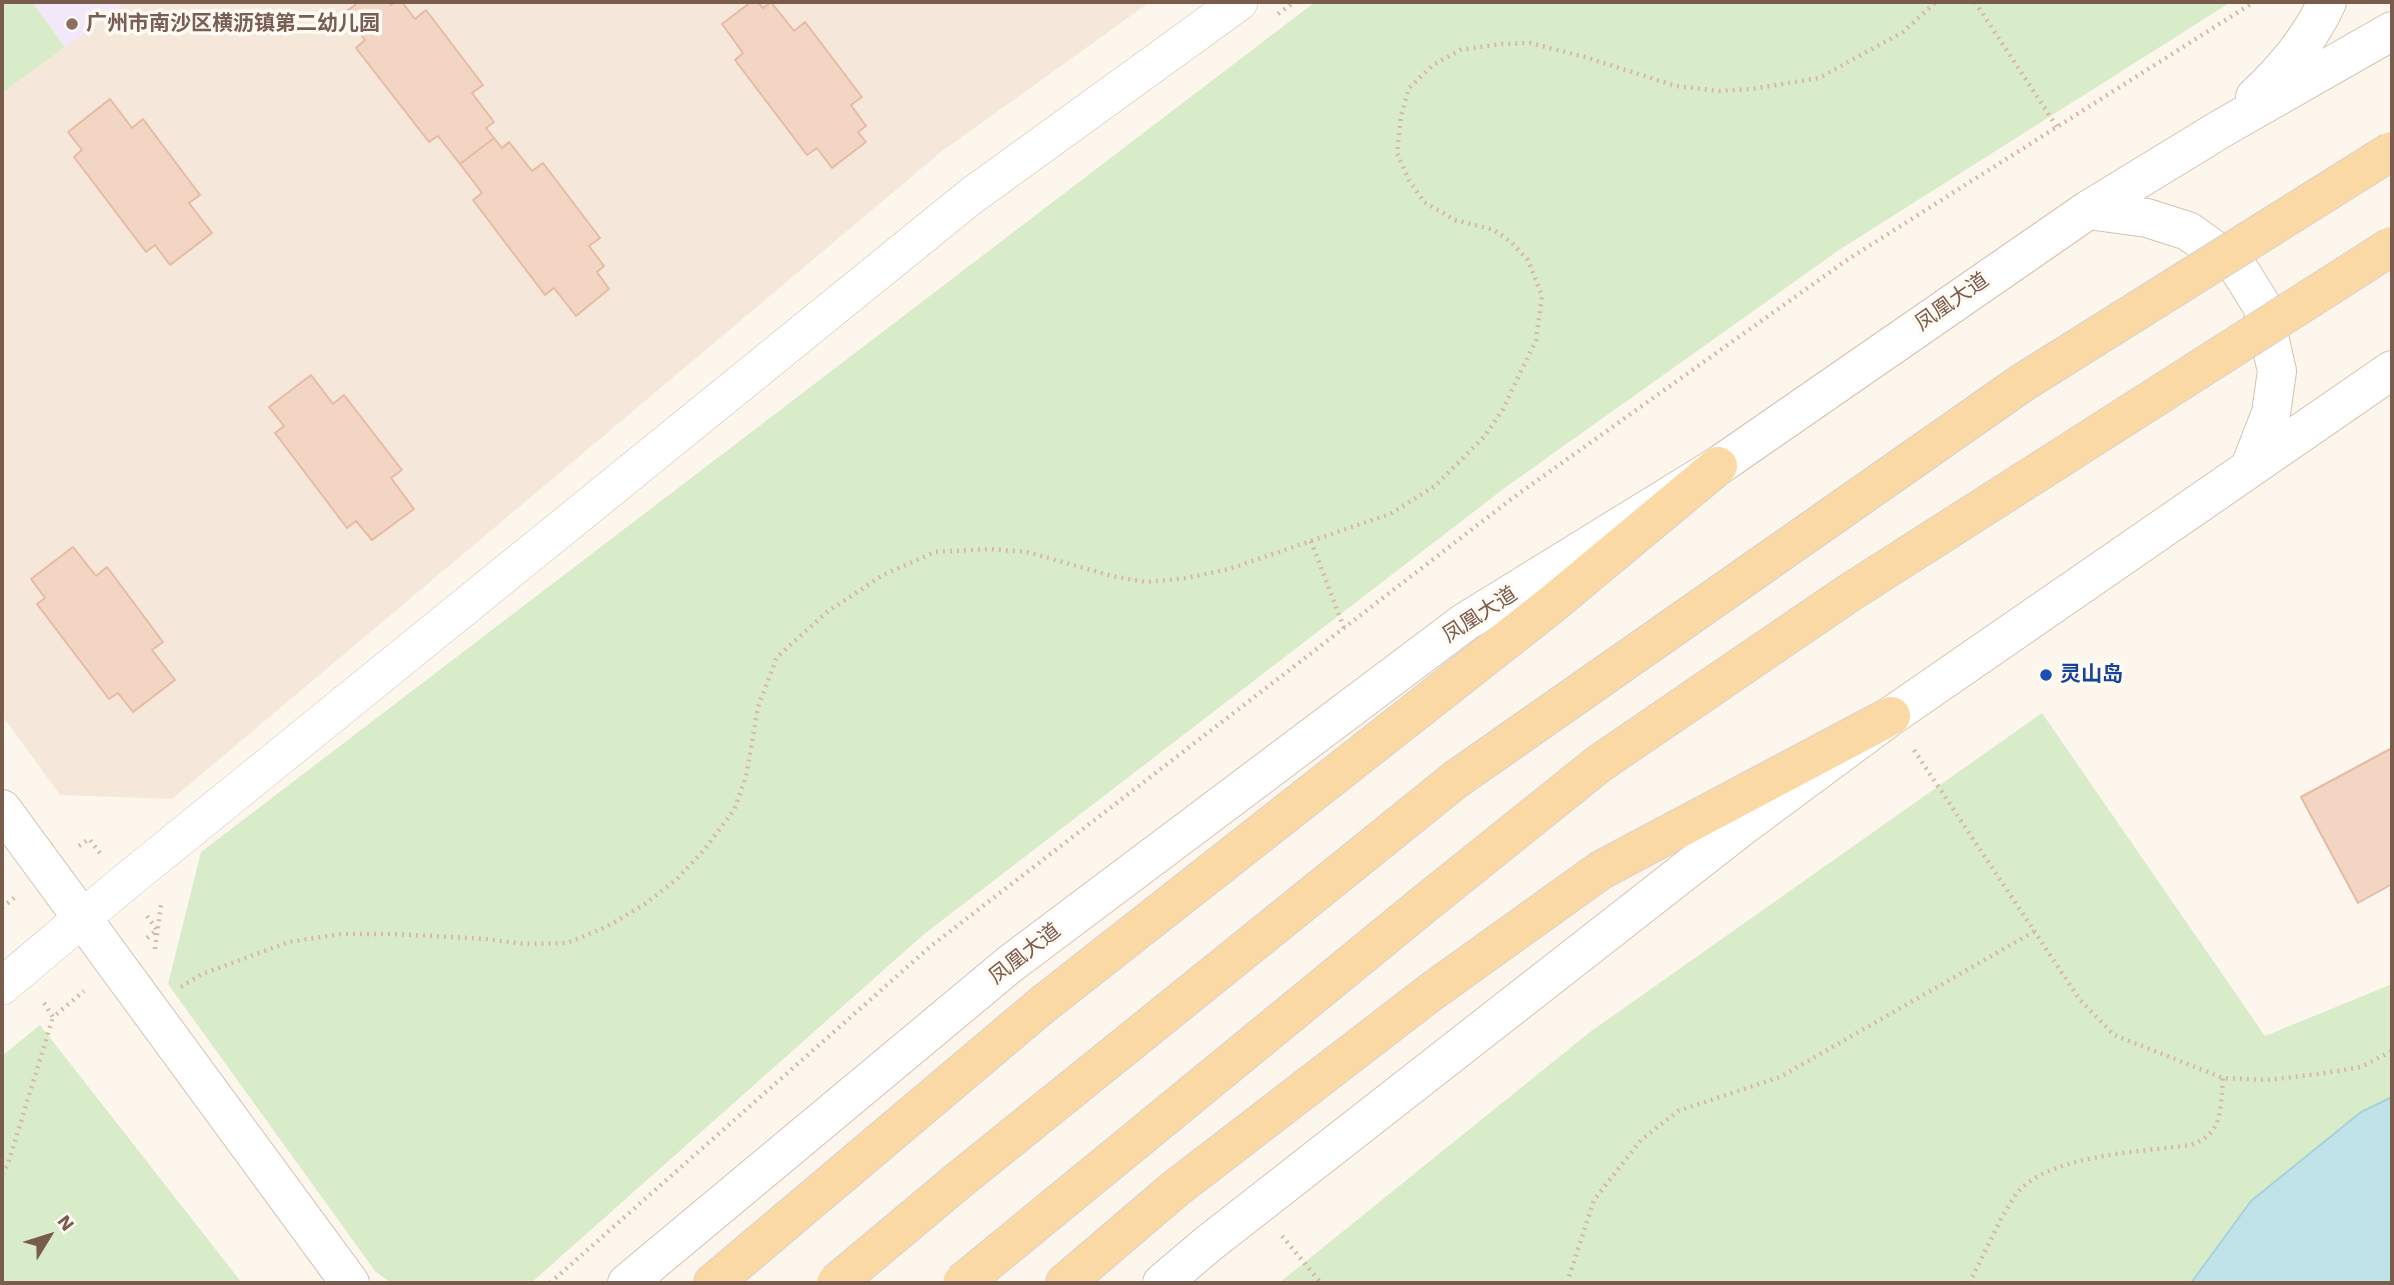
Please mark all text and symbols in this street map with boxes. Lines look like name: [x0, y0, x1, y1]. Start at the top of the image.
place label: 广州市南沙区横沥镇第二幼儿园: [86, 11, 380, 37]
marker: 广州市南沙区横沥镇第二幼儿园: [64, 16, 80, 32]
street label: 凤凰大道: [1910, 268, 1994, 336]
street label: 凤凰大道: [1438, 582, 1522, 648]
place label: 灵山岛: [2060, 662, 2123, 688]
marker: 灵山岛: [2038, 667, 2054, 683]
street label: 凤凰大道: [984, 918, 1066, 990]
north arrow: [14, 1201, 84, 1271]
text: N: [53, 1210, 79, 1235]

